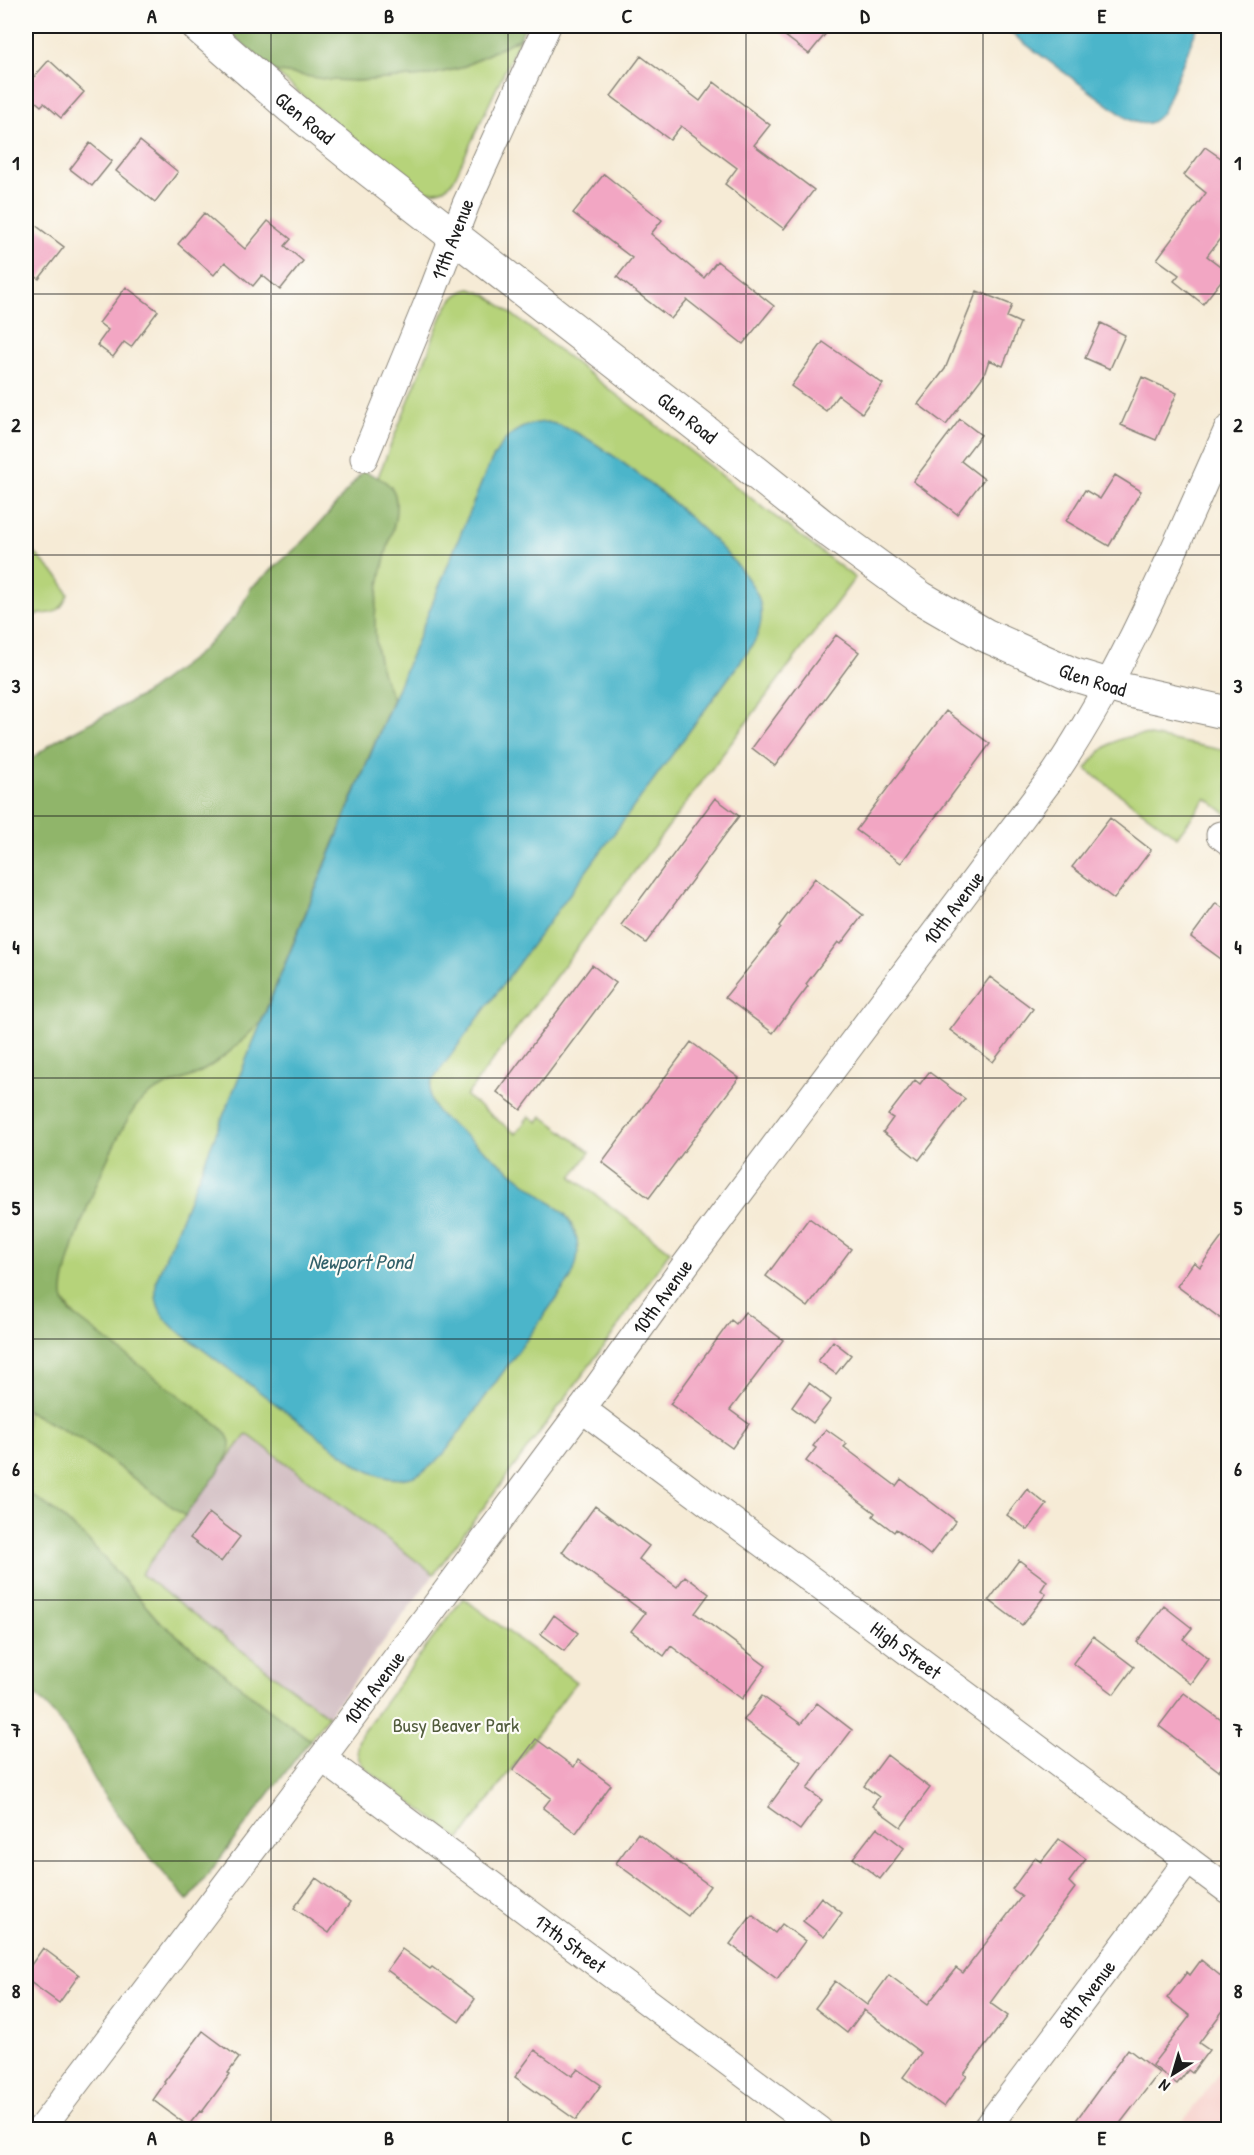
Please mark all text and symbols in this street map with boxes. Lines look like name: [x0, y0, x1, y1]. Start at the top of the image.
text: A: [147, 2, 157, 29]
text: B: [384, 2, 394, 29]
text: C: [622, 2, 633, 29]
text: D: [860, 2, 870, 29]
text: E: [1098, 2, 1107, 29]
street label: Glen Road: [270, 85, 341, 150]
text: 1: [12, 149, 20, 176]
text: 1: [1234, 149, 1242, 176]
street label: 11th Avenue: [424, 194, 480, 284]
street label: Glen Road: [652, 385, 723, 450]
text: 2: [11, 411, 21, 438]
text: 2: [1233, 411, 1243, 438]
street label: Glen Road: [1055, 656, 1130, 703]
text: 3: [12, 672, 21, 699]
text: 3: [1234, 672, 1243, 699]
street label: 10th Avenue: [916, 865, 990, 950]
text: 4: [12, 933, 20, 960]
text: 4: [1234, 933, 1242, 960]
text: 5: [12, 1194, 21, 1221]
text: 5: [1234, 1194, 1243, 1221]
water label: Newport Pond: [308, 1247, 415, 1276]
street label: 10th Avenue: [626, 1253, 698, 1340]
text: 6: [12, 1455, 20, 1482]
text: 6: [1234, 1455, 1242, 1482]
street label: High Street: [865, 1614, 948, 1686]
street label: 10th Avenue: [337, 1645, 410, 1731]
park label: Busy Beaver Park: [393, 1711, 519, 1738]
text: 7: [10, 1716, 21, 1743]
text: 7: [1232, 1716, 1243, 1743]
street label: 17th Street: [529, 1907, 613, 1980]
street label: 8th Avenue: [1052, 1954, 1121, 2034]
text: 8: [12, 1977, 21, 2004]
text: 8: [1234, 1977, 1243, 2004]
north arrow: [1143, 2044, 1203, 2104]
text: N: [1154, 2074, 1174, 2097]
text: A: [147, 2124, 157, 2151]
text: B: [384, 2124, 394, 2151]
text: C: [622, 2124, 633, 2151]
text: D: [860, 2124, 870, 2151]
text: E: [1098, 2124, 1107, 2151]

